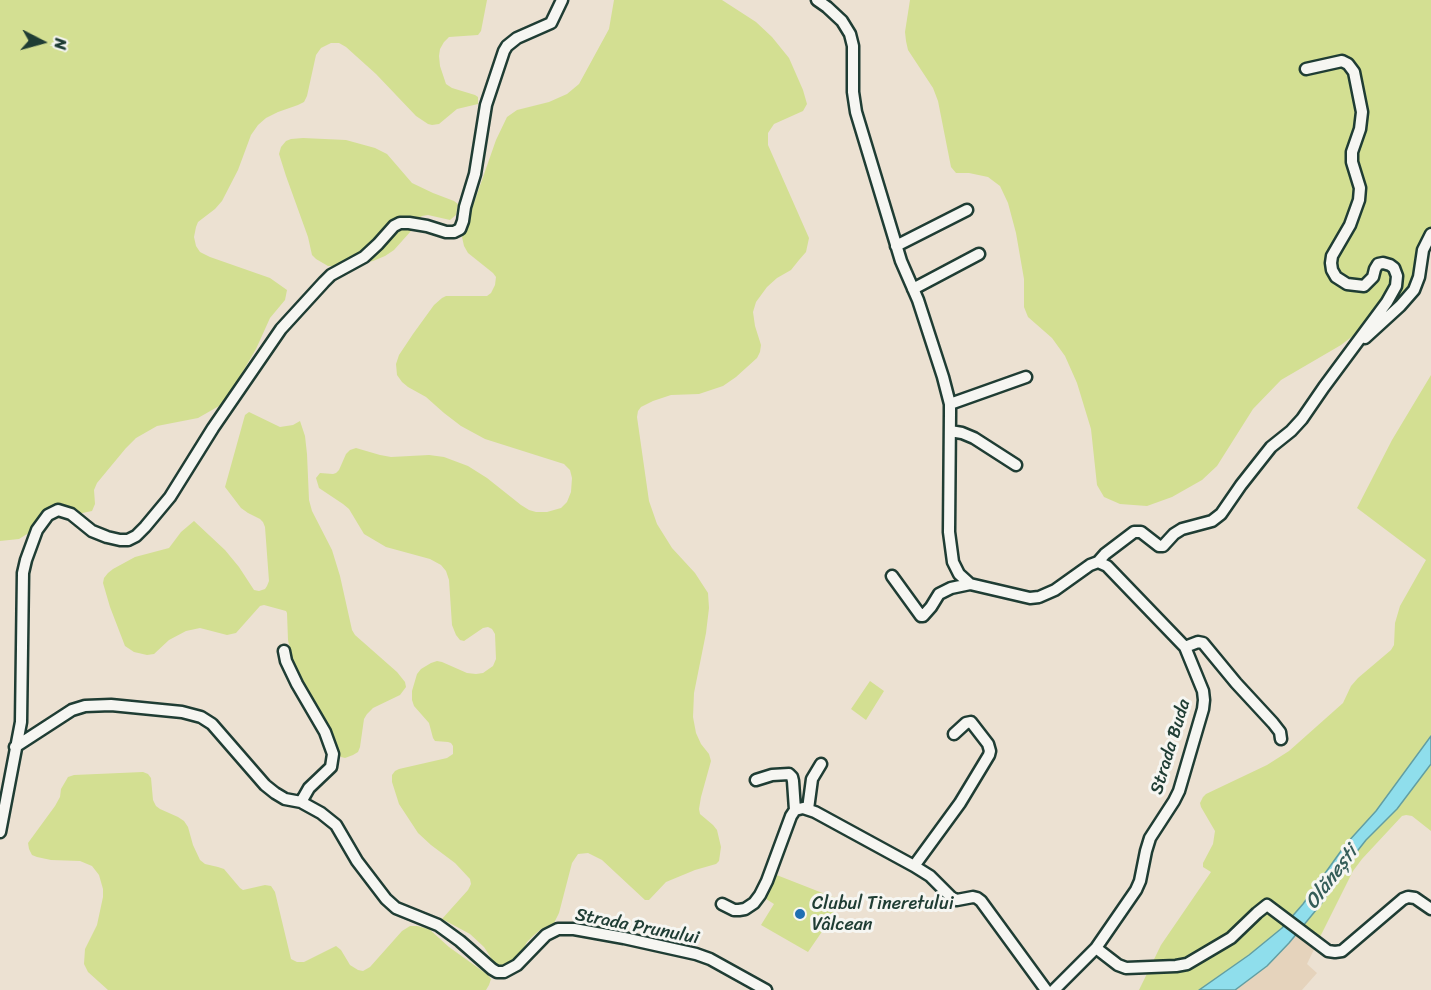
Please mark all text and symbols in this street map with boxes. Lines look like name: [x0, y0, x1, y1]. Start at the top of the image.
north arrow: [12, 12, 72, 72]
text: N: [45, 37, 75, 51]
street label: Strada Buda: [1146, 697, 1196, 797]
water label: Olănești: [1301, 842, 1363, 914]
place label: Clubul Tineretului Vâlcean: [812, 893, 954, 936]
street label: Strada Prunului: [573, 904, 701, 950]
marker: Clubul Tineretului Vâlcean: [793, 907, 807, 921]

